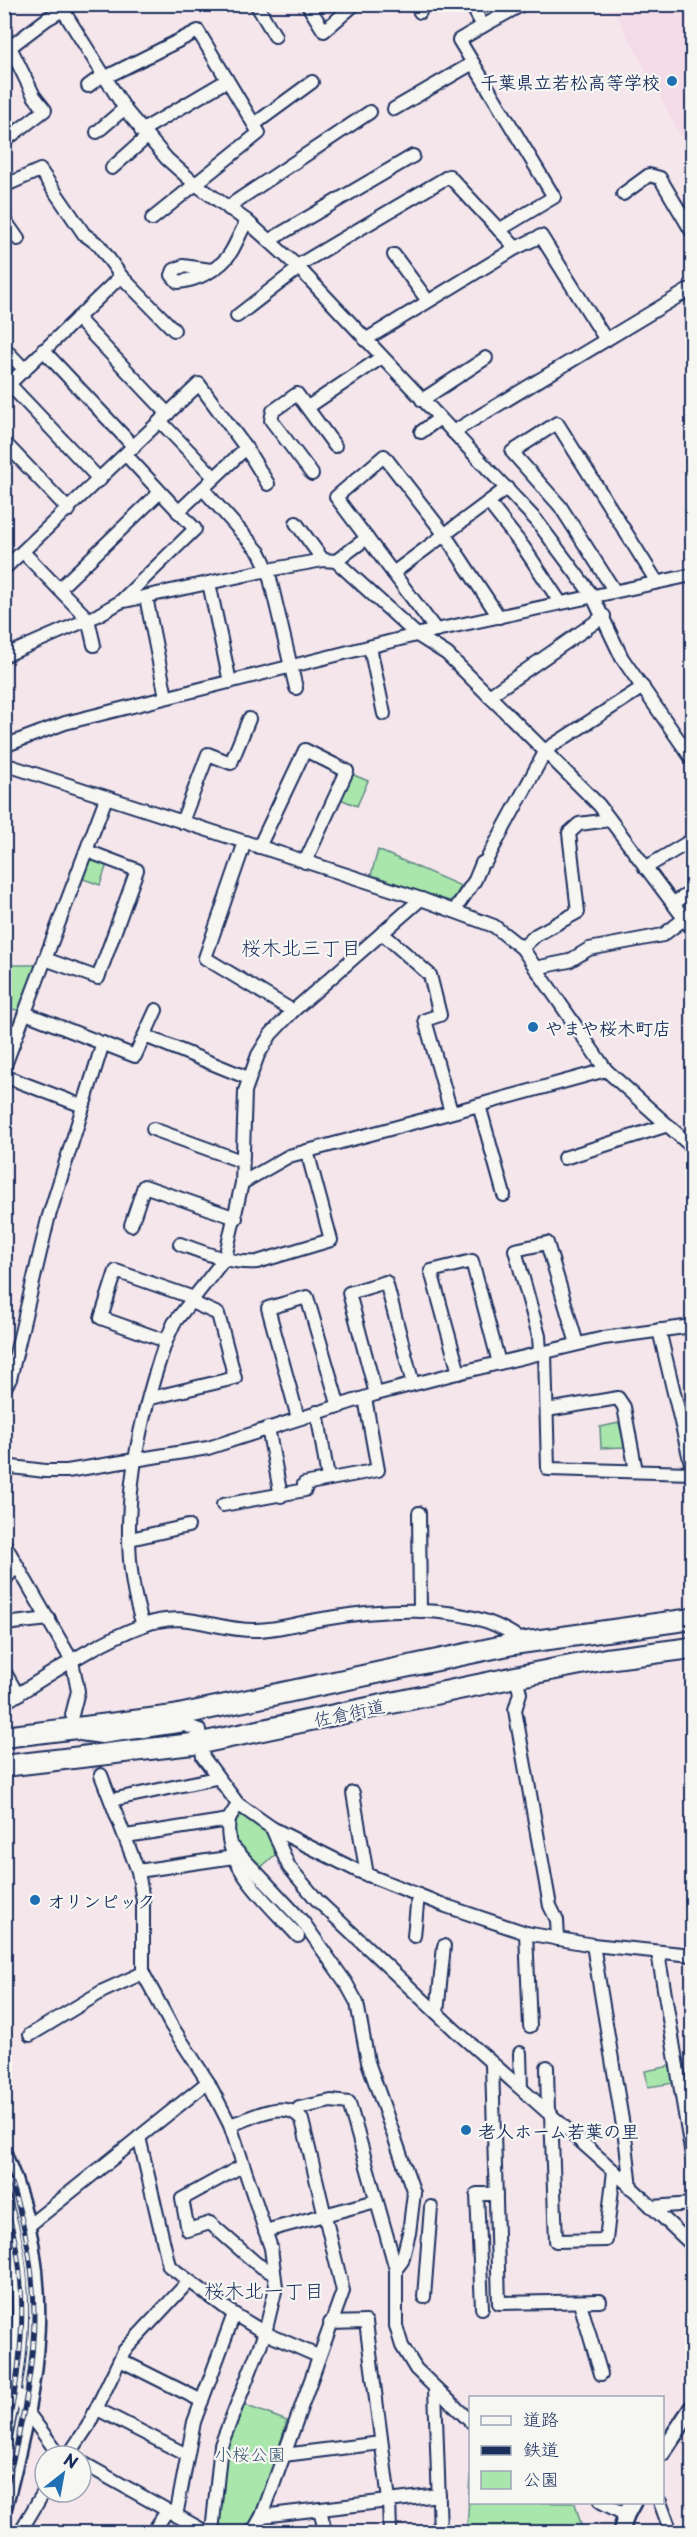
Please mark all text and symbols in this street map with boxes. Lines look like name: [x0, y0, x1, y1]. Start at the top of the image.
place label: 千葉県立若松高等学校: [480, 68, 660, 95]
marker: 千葉県立若松高等学校: [665, 74, 679, 88]
district label: 桜木北三丁目: [241, 932, 361, 962]
place label: やまや桜木町店: [545, 1014, 671, 1041]
marker: やまや桜木町店: [526, 1020, 540, 1034]
street label: 佐倉街道: [311, 1691, 387, 1733]
place label: オリンピック: [47, 1887, 155, 1914]
marker: オリンピック: [28, 1893, 42, 1907]
place label: 老人ホーム若葉の里: [478, 2117, 639, 2144]
marker: 老人ホーム若葉の里: [459, 2123, 473, 2137]
district label: 桜木北一丁目: [204, 2275, 324, 2305]
legend: [469, 2396, 664, 2504]
text: 道路: [523, 2405, 559, 2432]
text: 鉄道: [523, 2435, 559, 2462]
park label: 小桜公園: [214, 2440, 286, 2467]
north arrow: [33, 2444, 93, 2504]
text: N: [60, 2447, 83, 2474]
text: 公園: [523, 2465, 559, 2492]

